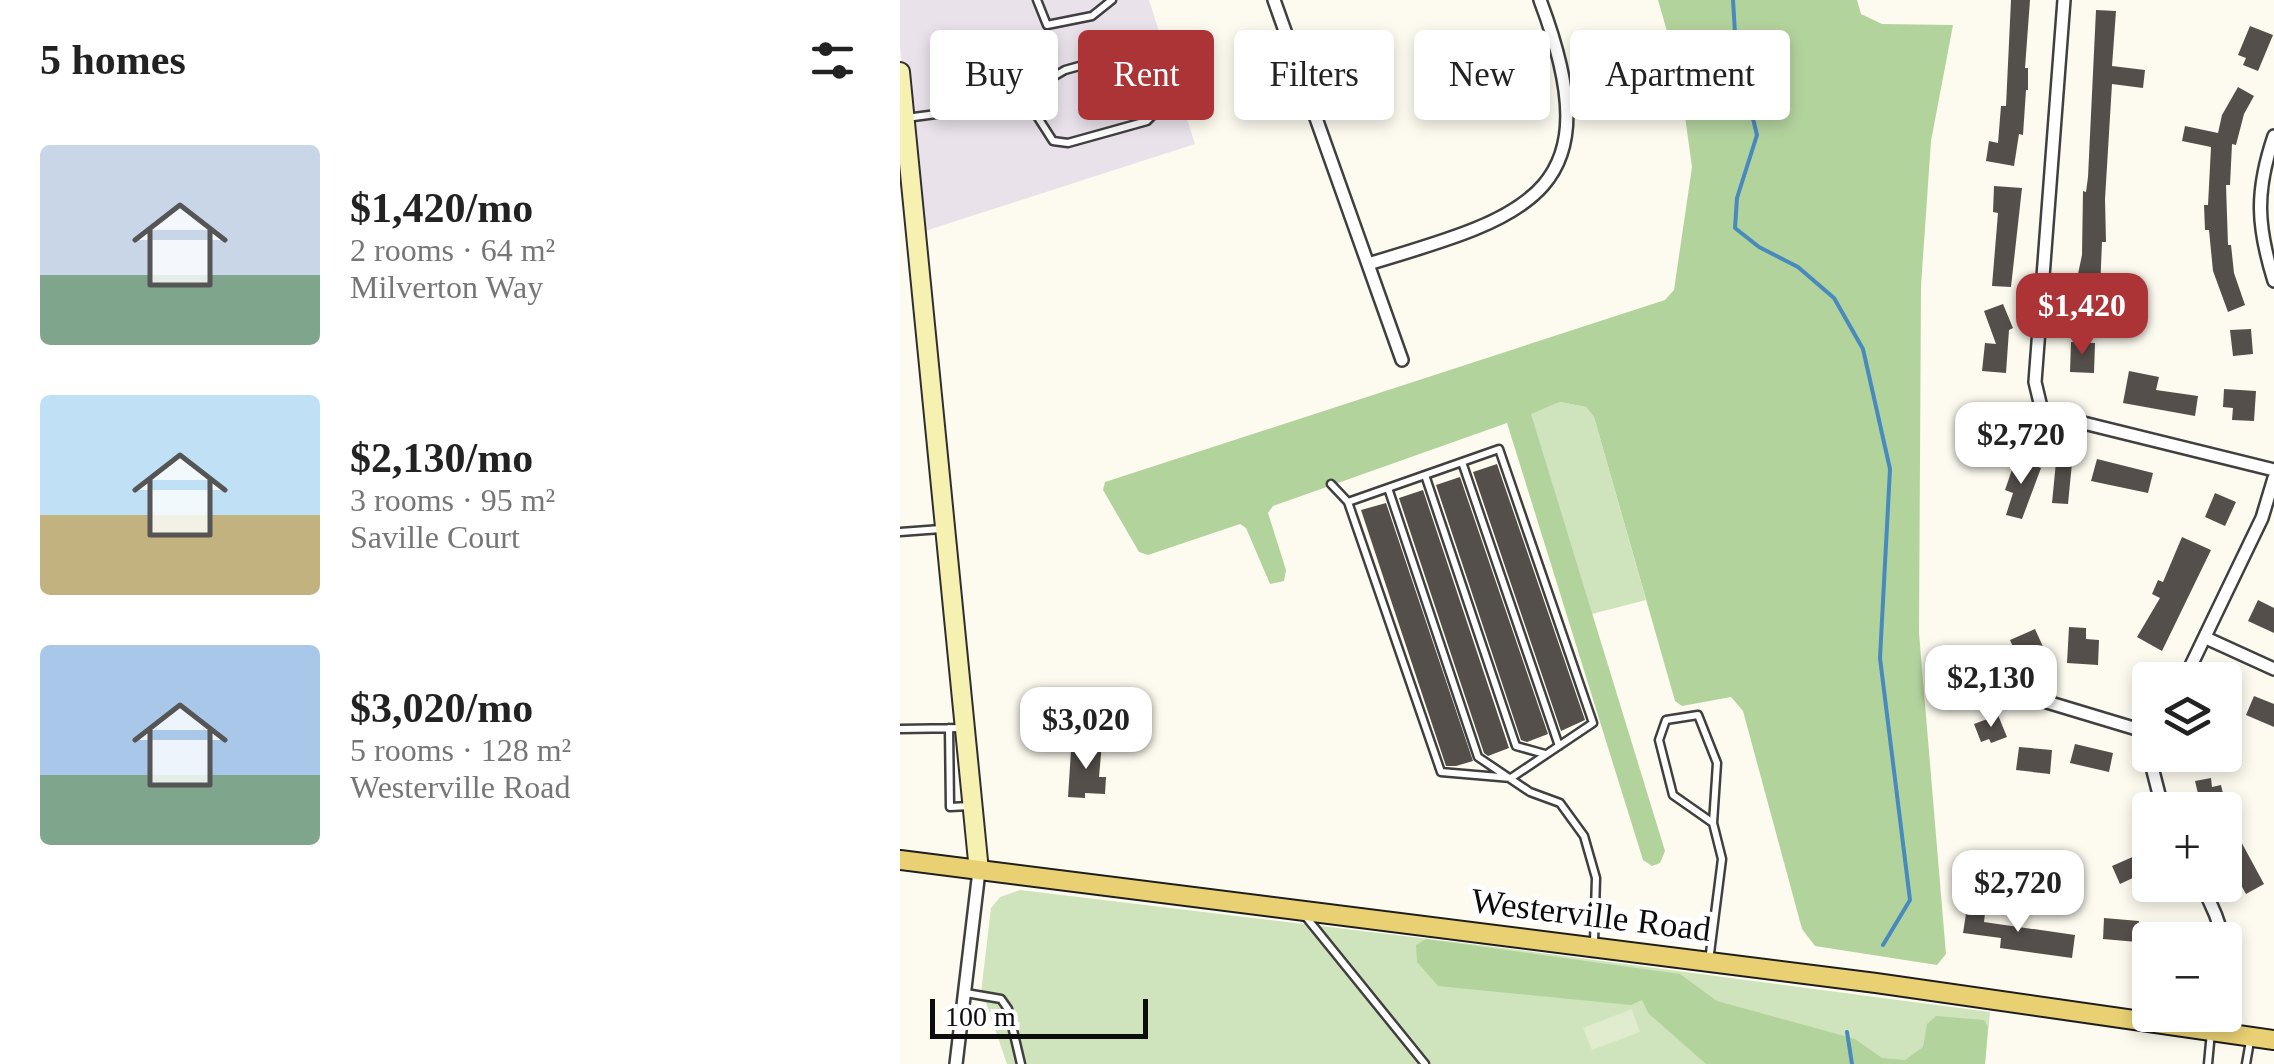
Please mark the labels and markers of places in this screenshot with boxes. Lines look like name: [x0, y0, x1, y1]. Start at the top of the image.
pin: $1,420: [2001, 273, 2163, 358]
pin: $2,720: [1940, 402, 2102, 487]
pin: $2,130: [1910, 645, 2072, 730]
pin: $3,020: [1005, 687, 1167, 772]
pin: $2,720: [1937, 850, 2099, 935]

